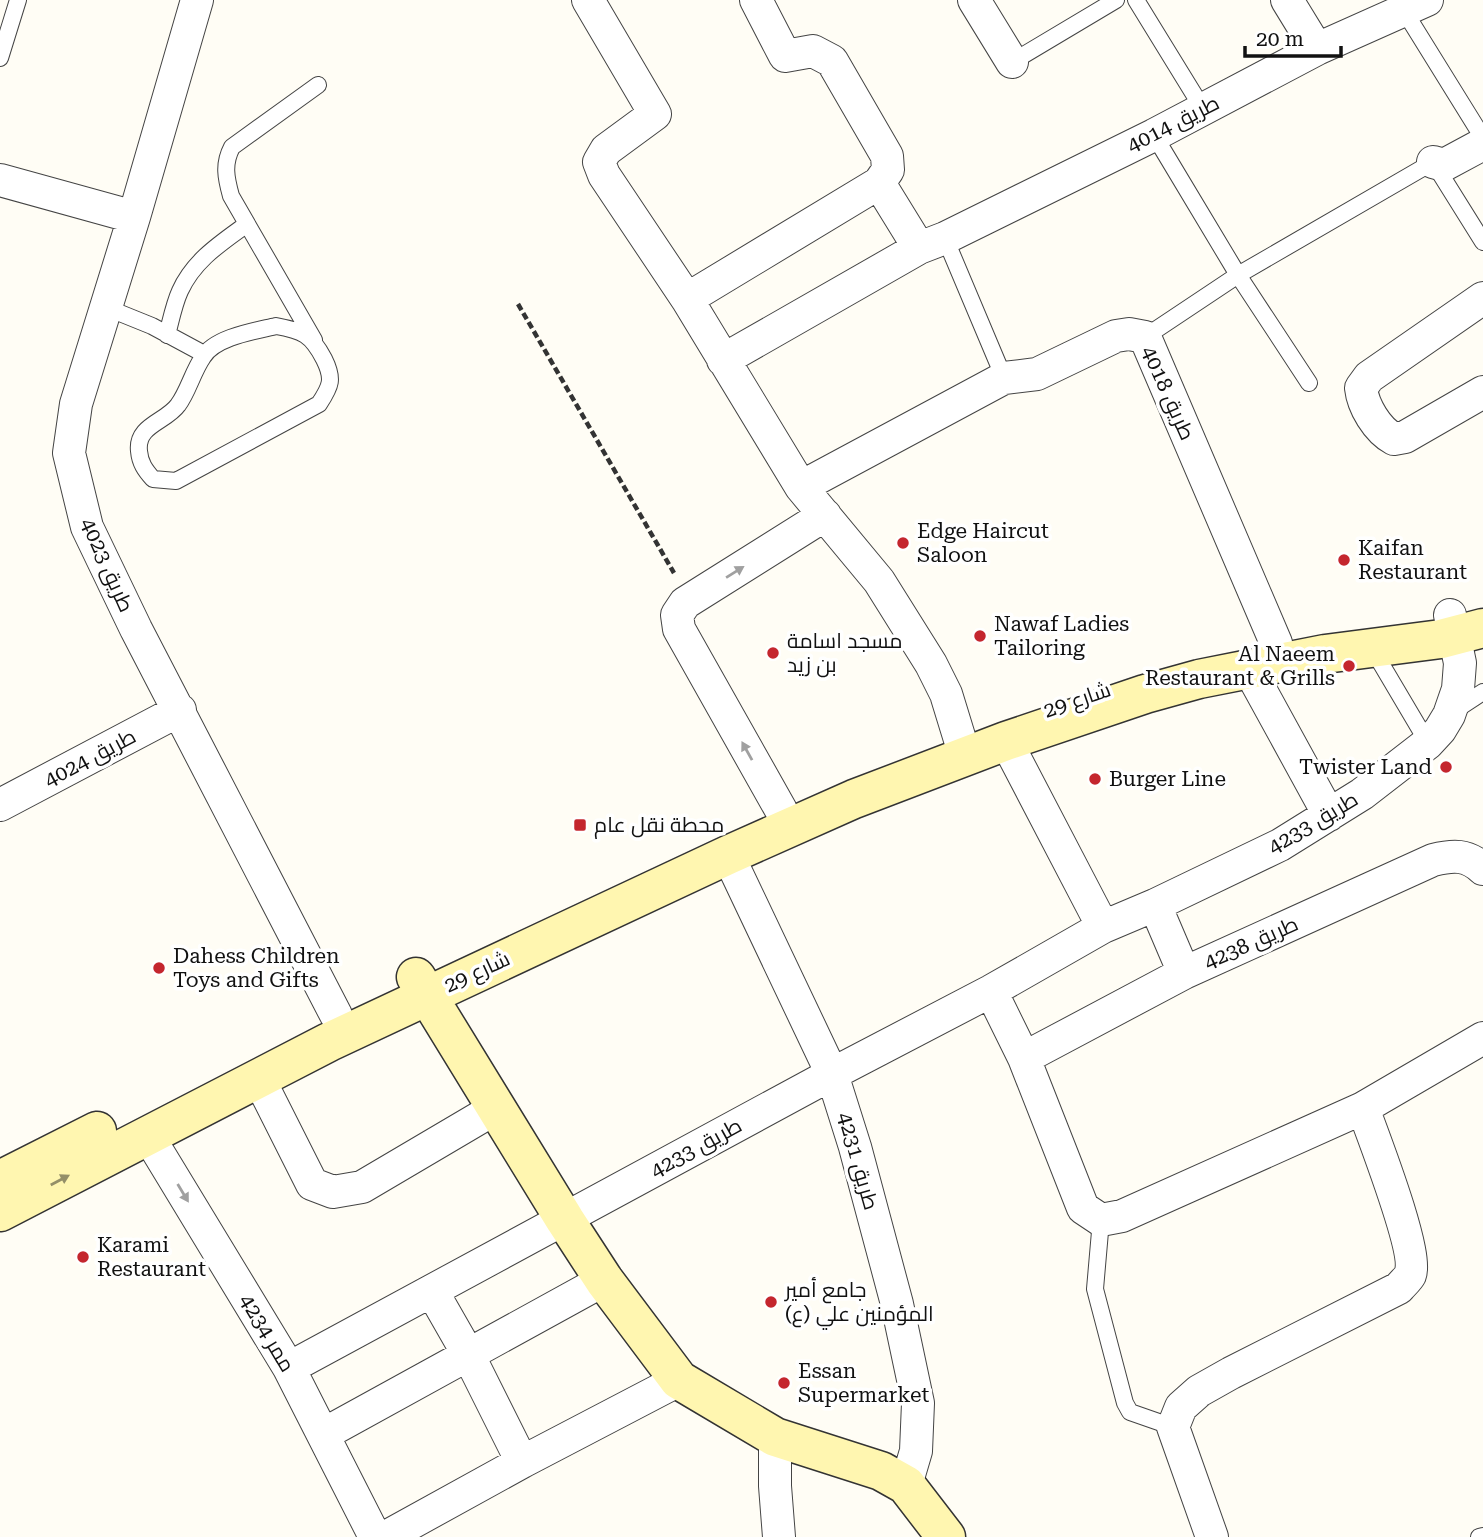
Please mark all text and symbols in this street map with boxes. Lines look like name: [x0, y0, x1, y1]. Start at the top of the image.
scale bar: [1245, 14, 1341, 58]
text: 20 m: [1256, 27, 1304, 51]
street label: طريق 4014: [1123, 91, 1224, 158]
street label: طريق 4018: [1136, 342, 1199, 444]
street label: طريق 4023: [75, 514, 138, 616]
place label: Edge Haircut Saloon: [917, 519, 1049, 567]
marker: Edge Haircut Saloon: [895, 535, 911, 551]
place label: Kaifan Restaurant: [1358, 536, 1467, 584]
marker: Kaifan Restaurant: [1336, 552, 1352, 568]
one-way arrow: [725, 565, 745, 578]
place label: Nawaf Ladies Tailoring: [994, 612, 1129, 660]
marker: Nawaf Ladies Tailoring: [972, 628, 988, 644]
place label: مسجد اسامة بن زيد: [787, 629, 903, 678]
place label: Al Naeem Restaurant & Grills: [1145, 642, 1335, 690]
marker: مسجد اسامة بن زيد: [765, 645, 781, 661]
marker: Al Naeem Restaurant & Grills: [1341, 658, 1357, 674]
street label: شارع 29: [1040, 677, 1114, 725]
street label: طريق 4024: [40, 724, 140, 793]
one-way arrow: [742, 740, 754, 760]
place label: Twister Land: [1299, 755, 1433, 779]
marker: Twister Land: [1438, 759, 1454, 775]
place label: Burger Line: [1109, 767, 1226, 791]
marker: Burger Line: [1087, 771, 1103, 787]
street label: طريق 4233: [1264, 787, 1363, 860]
place label: محطة نقل عام: [594, 813, 724, 839]
marker: محطة نقل عام: [572, 817, 588, 833]
street label: طريق 4238: [1200, 912, 1302, 975]
place label: Dahess Children Toys and Gifts: [173, 944, 340, 992]
street label: شارع 29: [440, 946, 514, 999]
marker: Dahess Children Toys and Gifts: [151, 960, 167, 976]
street label: طريق 4231: [832, 1109, 883, 1213]
street label: طريق 4233: [646, 1113, 746, 1184]
one-way arrow: [51, 1174, 70, 1186]
one-way arrow: [176, 1183, 189, 1202]
place label: Karami Restaurant: [97, 1233, 206, 1281]
marker: Karami Restaurant: [75, 1249, 91, 1265]
place label: جامع أمير المؤمنين علي (ع): [784, 1277, 934, 1330]
street label: ممر 4234: [234, 1290, 300, 1376]
marker: جامع أمير المؤمنين علي (ع): [763, 1294, 779, 1310]
place label: Essan Supermarket: [798, 1359, 929, 1407]
marker: Essan Supermarket: [776, 1375, 792, 1391]

